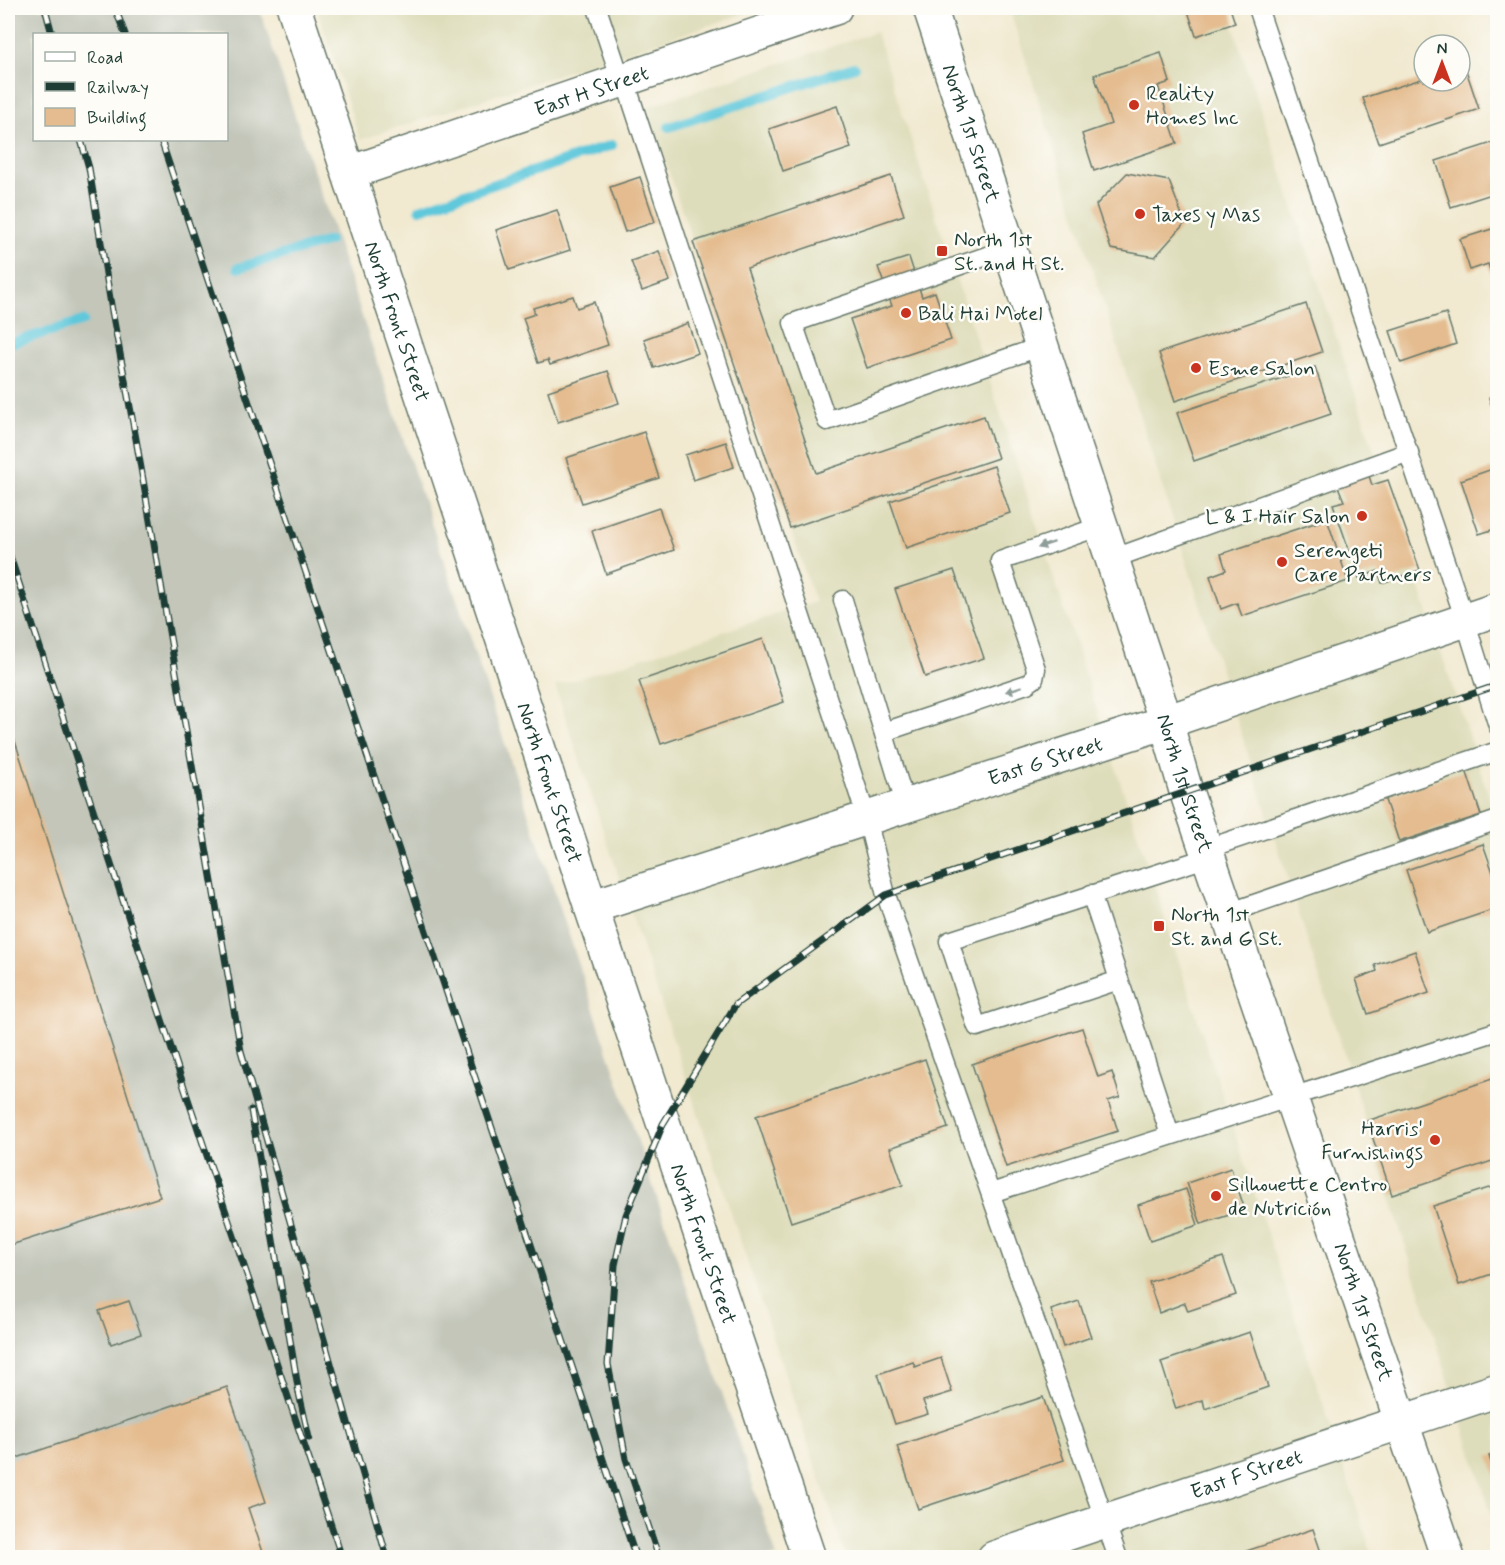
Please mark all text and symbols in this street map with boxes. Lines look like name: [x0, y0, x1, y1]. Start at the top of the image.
legend: [33, 33, 228, 141]
north arrow: [1412, 33, 1472, 93]
text: N: [1437, 39, 1447, 60]
text: Road: [87, 46, 123, 70]
street label: East H Street: [531, 59, 653, 124]
street label: North 1st Street: [935, 61, 1007, 207]
text: Railway: [87, 76, 149, 100]
place label: Reality Homes Inc: [1146, 80, 1239, 132]
marker: Reality Homes Inc: [1127, 98, 1141, 112]
text: Building: [87, 106, 147, 132]
place label: Taxes y Mas: [1152, 201, 1260, 229]
marker: Taxes y Mas: [1133, 207, 1147, 221]
place label: North 1st St. and H St.: [954, 226, 1064, 278]
street label: North Front Street: [357, 238, 436, 406]
marker: North 1st St. and H St.: [935, 244, 949, 258]
place label: Bali Hai Motel: [918, 300, 1043, 328]
marker: Bali Hai Motel: [899, 306, 913, 320]
place label: Esme Salon: [1208, 355, 1315, 383]
marker: Esme Salon: [1189, 361, 1203, 375]
place label: L & I Hair Salon: [1205, 503, 1350, 531]
marker: L & I Hair Salon: [1355, 509, 1369, 523]
place label: Serengeti Care Partners: [1294, 537, 1432, 589]
one-way arrow: [1037, 541, 1055, 551]
marker: Serengeti Care Partners: [1275, 555, 1289, 569]
one-way arrow: [1005, 684, 1023, 694]
street label: North Front Street: [509, 699, 589, 867]
street label: North 1st Street: [1149, 710, 1219, 857]
street label: East G Street: [985, 730, 1106, 793]
place label: North 1st St. and G St.: [1171, 901, 1282, 953]
marker: North 1st St. and G St.: [1152, 919, 1166, 933]
place label: Harris' Furnishings: [1321, 1115, 1423, 1169]
marker: Harris' Furnishings: [1428, 1133, 1442, 1147]
street label: North Front Street: [663, 1160, 743, 1328]
place label: Silhouette Centro de Nutrición: [1228, 1171, 1387, 1223]
marker: Silhouette Centro de Nutrición: [1209, 1189, 1223, 1203]
street label: North 1st Street: [1326, 1239, 1400, 1385]
street label: East F Street: [1187, 1443, 1306, 1506]

